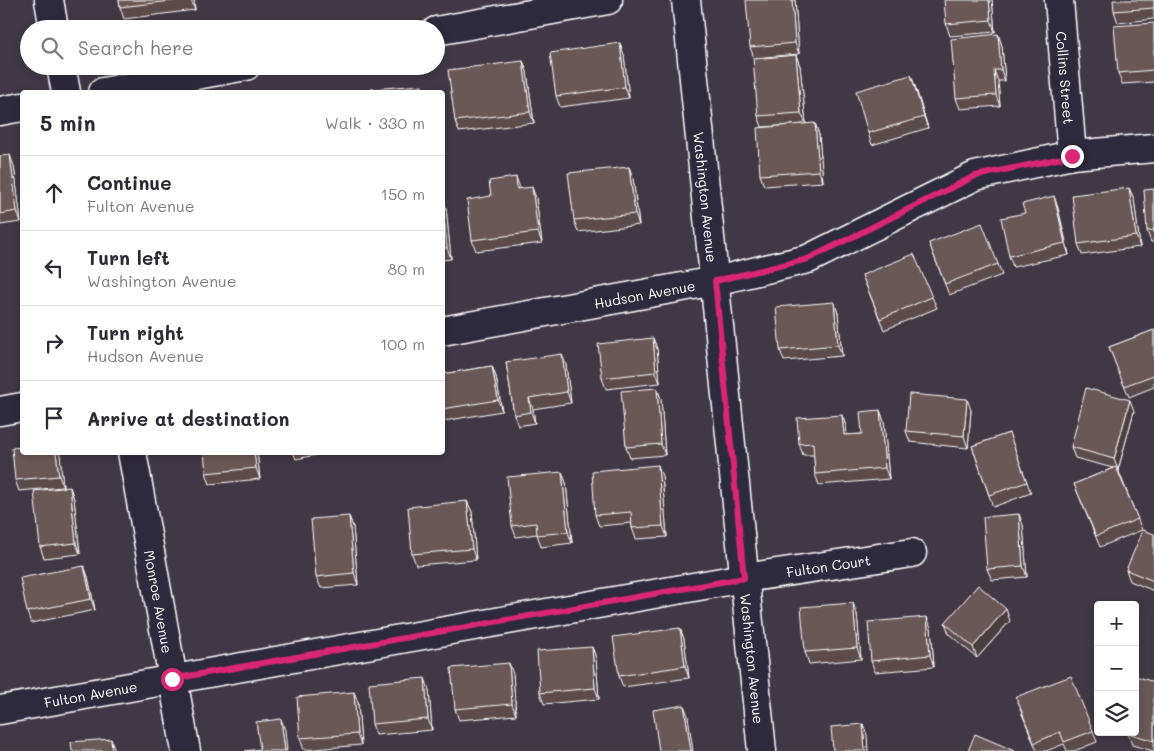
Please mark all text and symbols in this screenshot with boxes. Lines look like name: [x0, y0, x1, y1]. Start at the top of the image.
search box: [20, 20, 445, 75]
street label: Collins Street: [1052, 30, 1079, 125]
icon: search: [38, 34, 66, 62]
text: Search here: [78, 35, 194, 60]
text: 5 min: [40, 109, 96, 136]
text: Walk · 330 m: [325, 112, 425, 133]
street label: Washington Avenue: [690, 131, 722, 263]
route end: [1061, 145, 1084, 168]
text: Continue: [87, 170, 172, 195]
icon: ahead: [40, 179, 68, 207]
text: 150 m: [381, 183, 425, 204]
text: Fulton Avenue: [87, 195, 195, 216]
text: Turn left: [87, 245, 170, 270]
icon: left: [40, 254, 68, 282]
text: 80 m: [388, 258, 425, 279]
text: Washington Avenue: [87, 270, 237, 291]
street label: Hudson Avenue: [593, 275, 697, 312]
text: Turn right: [87, 320, 184, 345]
icon: right: [40, 329, 68, 357]
text: 100 m: [380, 333, 425, 354]
text: Hudson Avenue: [87, 345, 204, 366]
icon: arrive: [40, 404, 68, 432]
text: Arrive at destination: [87, 406, 290, 431]
street label: Monroe Avenue: [140, 549, 178, 655]
street label: Fulton Court: [785, 550, 872, 581]
street label: Washington Avenue: [737, 592, 769, 725]
map controls: [1094, 601, 1139, 736]
button: +: [1094, 601, 1139, 646]
button: −: [1094, 646, 1139, 691]
route start: [161, 668, 184, 691]
street label: Fulton Avenue: [43, 676, 139, 712]
button: layers: [1094, 691, 1139, 736]

